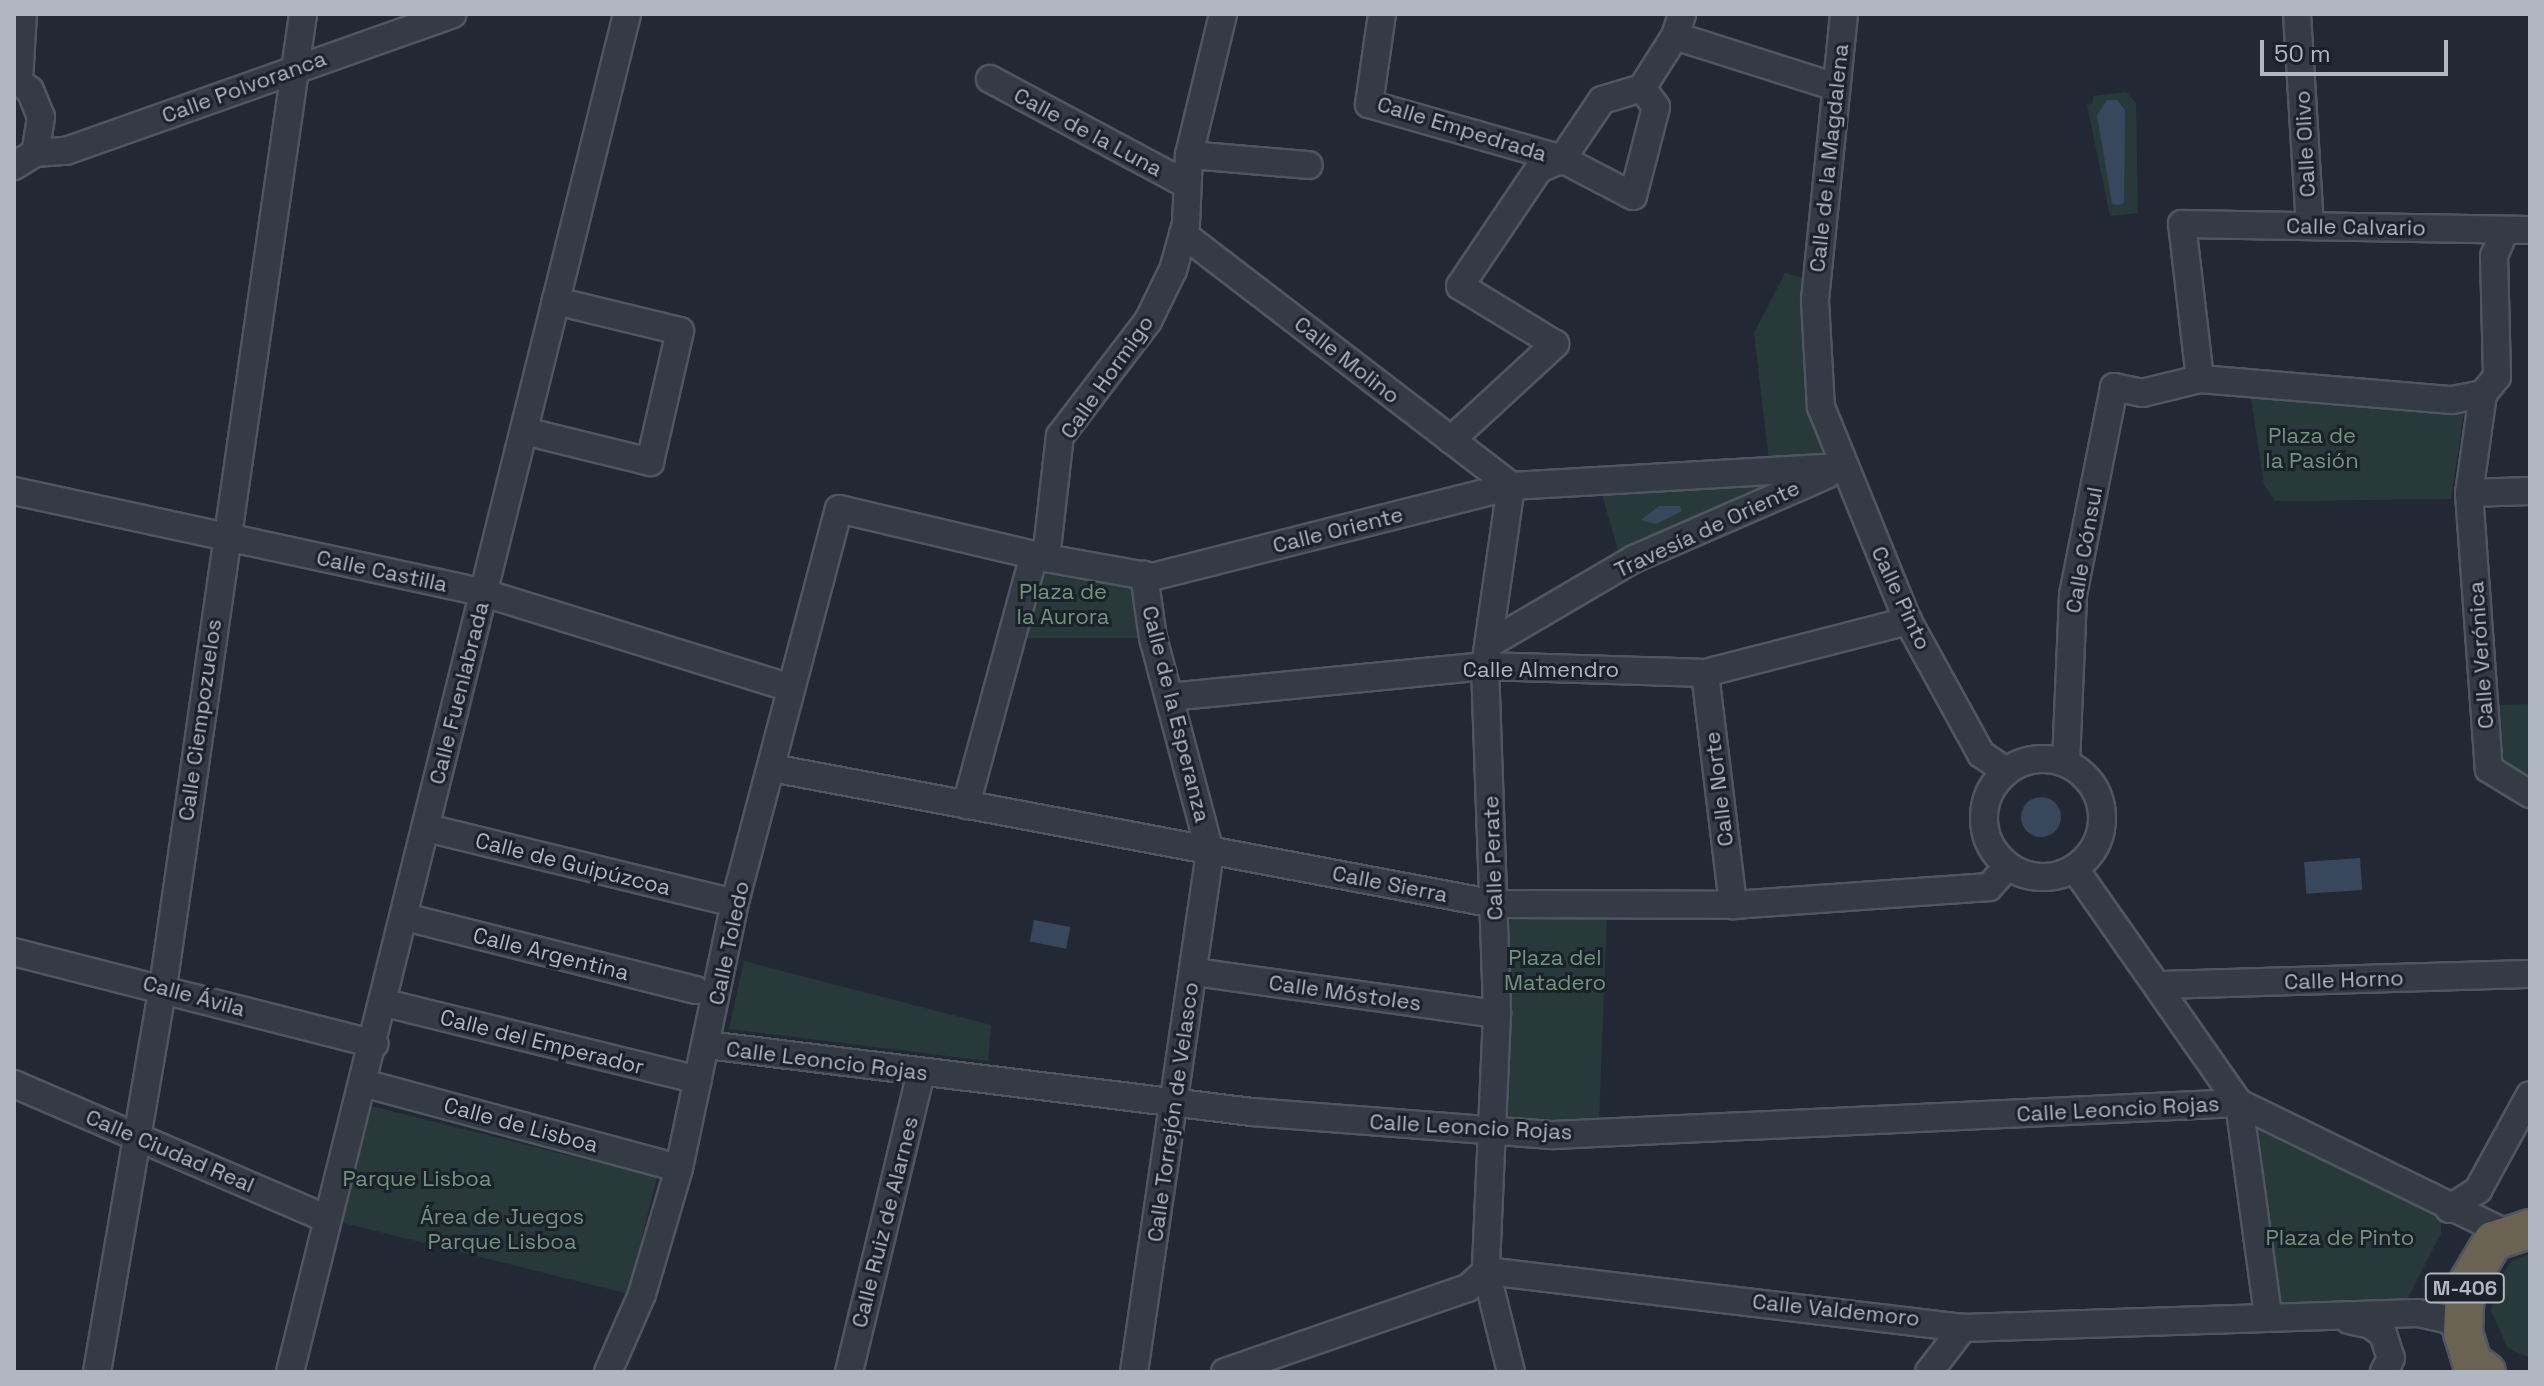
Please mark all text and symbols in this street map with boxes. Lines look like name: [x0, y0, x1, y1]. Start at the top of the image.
scale bar: [2264, 24, 2452, 74]
text: 50 m: [2274, 38, 2331, 69]
street label: Calle de la Magdalena: [1804, 42, 1854, 274]
street label: Calle Polvoranca: [158, 45, 330, 129]
street label: Calle de la Luna: [1009, 82, 1167, 182]
street label: Calle Olivo: [2289, 90, 2321, 198]
street label: Calle Empedrada: [1374, 91, 1550, 167]
street label: Calle Calvario: [2286, 213, 2426, 241]
street label: Calle Hormigo: [1055, 310, 1159, 444]
street label: Calle Molino: [1289, 311, 1405, 409]
park label: Plaza de la Pasión: [2265, 422, 2359, 474]
street label: Travesía de Oriente: [1610, 475, 1804, 583]
street label: Calle Cónsul: [2060, 485, 2108, 615]
street label: Calle Oriente: [1270, 501, 1406, 559]
street label: Calle Pinto: [1866, 542, 1936, 654]
street label: Calle Castilla: [314, 544, 450, 598]
park label: Plaza de la Aurora: [1016, 578, 1110, 630]
street label: Calle Verónica: [2463, 580, 2499, 730]
street label: Calle Fuenlabrada: [424, 599, 494, 787]
street label: Calle de la Esperanza: [1136, 603, 1216, 825]
street label: Calle Ciempozuelos: [173, 617, 227, 823]
street label: Calle Almendro: [1463, 657, 1619, 683]
street label: Calle Norte: [1699, 730, 1739, 848]
street label: Calle Perate: [1478, 795, 1508, 921]
street label: Calle de Guipúzcoa: [473, 827, 673, 901]
street label: Calle Sierra: [1330, 860, 1450, 908]
street label: Calle Toledo: [703, 878, 755, 1008]
street label: Calle Argentina: [470, 922, 632, 986]
park label: Plaza del Matadero: [1504, 944, 1606, 996]
street label: Calle Horno: [2284, 965, 2404, 995]
street label: Calle Móstoles: [1267, 969, 1423, 1017]
street label: Calle Ávila: [140, 970, 248, 1022]
street label: Calle Torrejón de Velasco: [1142, 980, 1204, 1244]
street label: Calle del Emperador: [437, 1004, 647, 1080]
street label: Calle Leoncio Rojas: [725, 1036, 929, 1086]
street label: Calle Leoncio Rojas: [2016, 1091, 2220, 1127]
street label: Calle de Lisboa: [441, 1092, 601, 1158]
street label: Calle Ciudad Real: [82, 1104, 258, 1198]
street label: Calle Leoncio Rojas: [1369, 1109, 1573, 1145]
street label: Calle Ruiz de Alarnes: [846, 1113, 924, 1331]
park label: Parque Lisboa: [342, 1166, 492, 1192]
park label: Área de Juegos Parque Lisboa: [420, 1203, 584, 1254]
park label: Plaza de Pinto: [2266, 1225, 2414, 1251]
road number: M-406: [2423, 1272, 2507, 1304]
street label: Calle Valdemoro: [1751, 1288, 1921, 1332]

